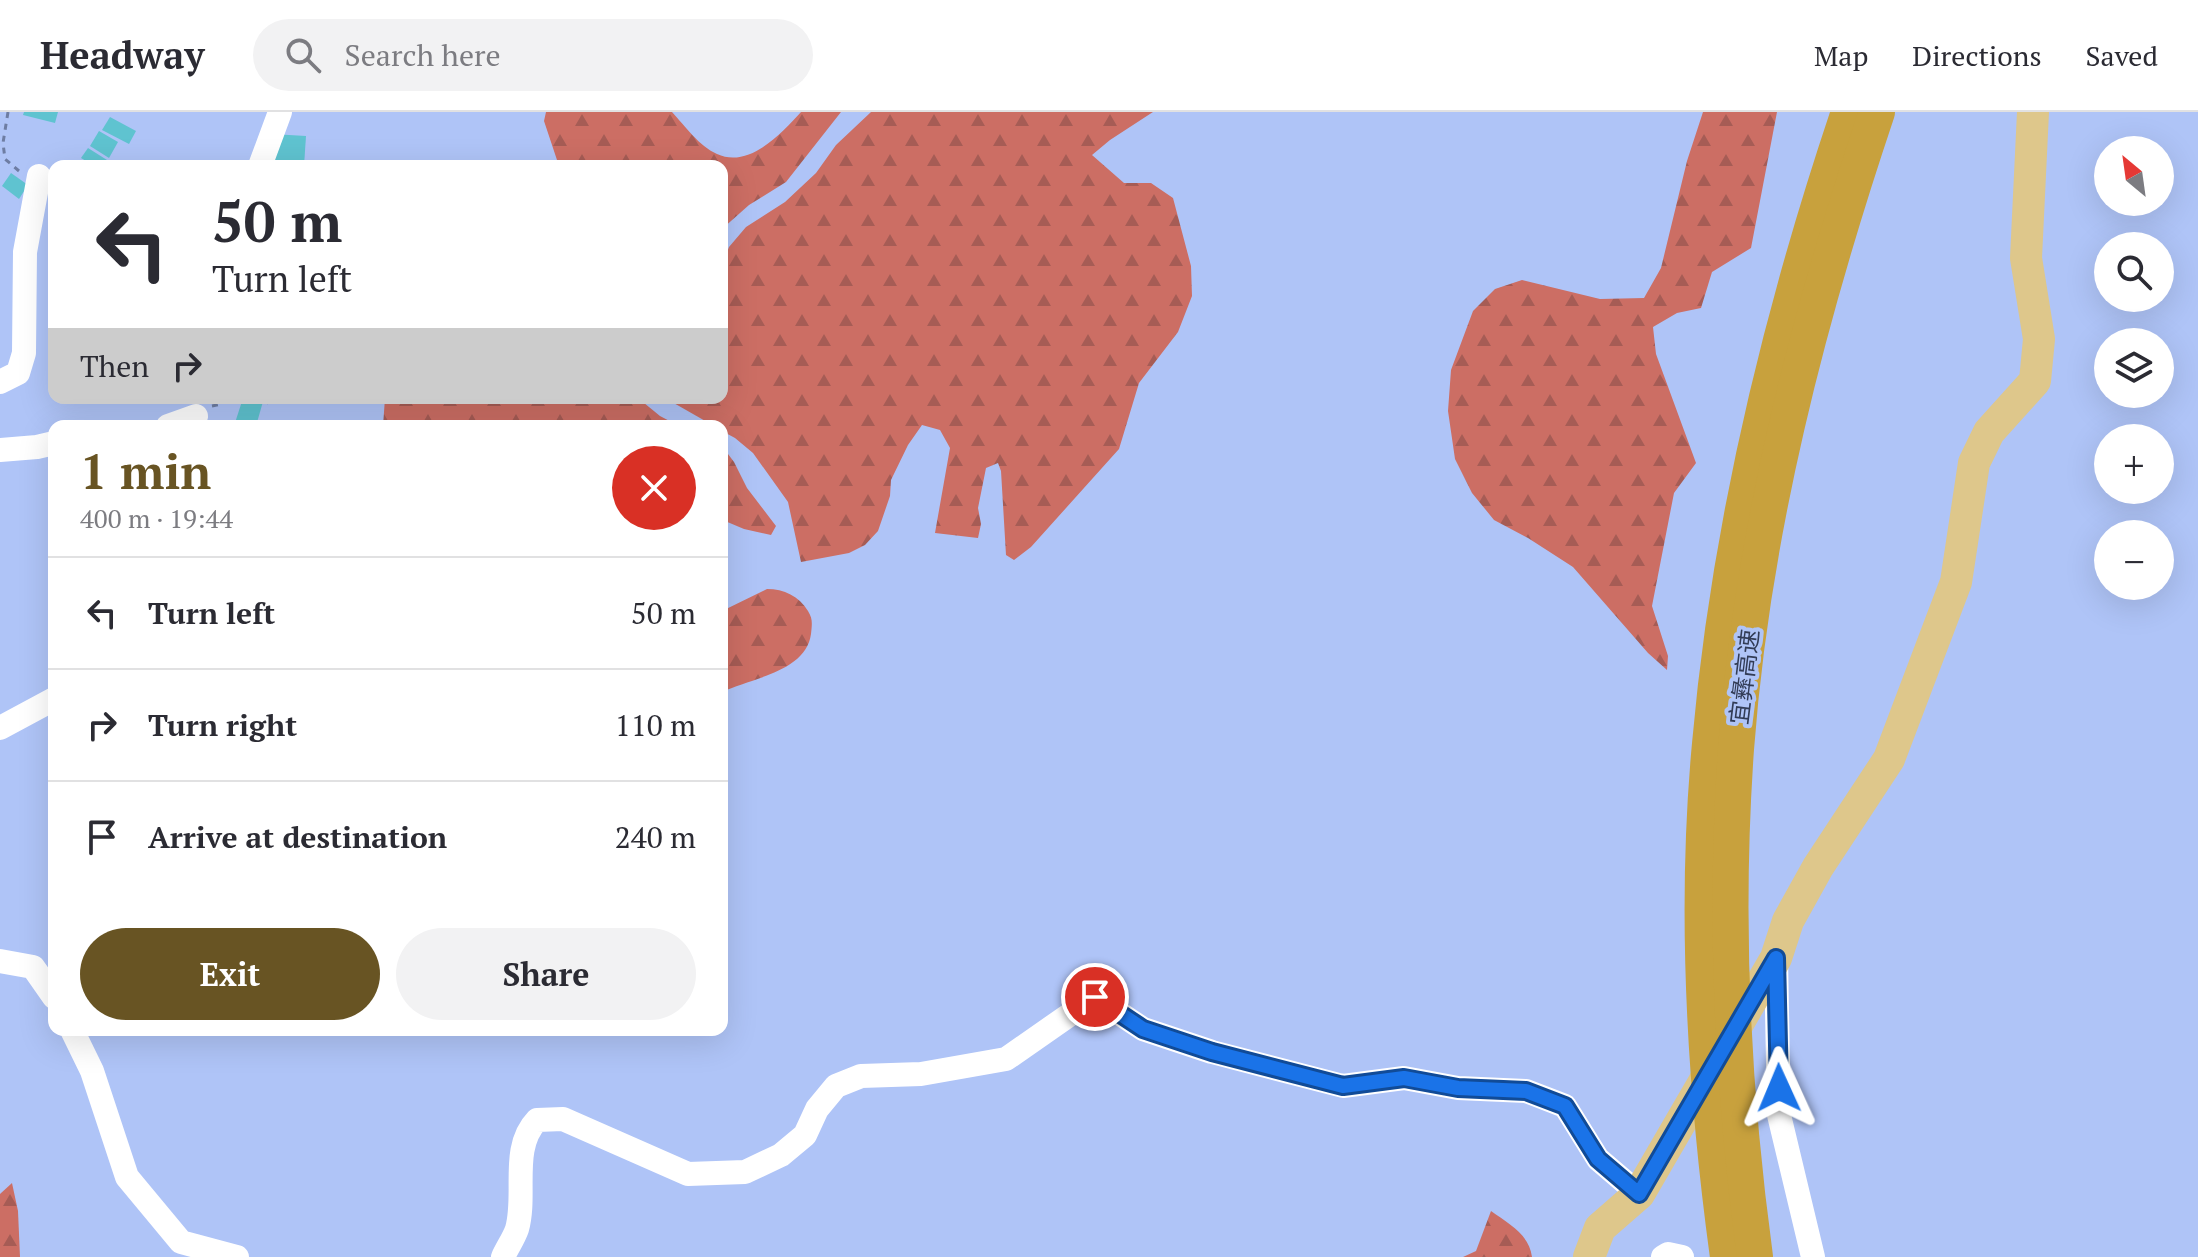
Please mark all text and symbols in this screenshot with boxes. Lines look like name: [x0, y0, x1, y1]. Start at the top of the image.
search box: [253, 19, 813, 91]
text: Headway: [40, 30, 205, 80]
icon: search: [281, 33, 325, 77]
text: Search here: [345, 35, 501, 75]
text: Map: [1814, 37, 1868, 74]
text: Directions: [1912, 37, 2042, 74]
text: Saved: [2086, 37, 2158, 74]
north arrow: [2094, 136, 2174, 216]
map controls: [2094, 136, 2174, 600]
text: 50 m: [212, 184, 342, 258]
icon: left: [80, 192, 184, 296]
button: search: [2094, 232, 2174, 312]
text: Turn left: [212, 255, 352, 302]
button: layers: [2094, 328, 2174, 408]
icon: right: [165, 344, 209, 388]
text: Then: [80, 346, 149, 386]
button: +: [2094, 424, 2174, 504]
text: 1 min: [80, 439, 211, 503]
button: close: [612, 446, 696, 530]
text: 400 m · 19:44: [80, 501, 233, 535]
button: −: [2094, 520, 2174, 600]
icon: left: [80, 591, 124, 635]
text: Turn left: [148, 593, 275, 633]
text: 50 m: [631, 593, 696, 633]
street label: 宜彝高速: [1722, 627, 1766, 726]
icon: right: [80, 703, 124, 747]
text: Turn right: [148, 705, 297, 745]
text: 110 m: [615, 705, 696, 745]
icon: arrive: [80, 815, 124, 859]
text: Arrive at destination: [148, 817, 447, 857]
text: 240 m: [615, 817, 696, 857]
button: Exit: [80, 928, 380, 1020]
button: Share: [396, 928, 696, 1020]
pin: [1061, 963, 1129, 1031]
icon: arrive: [1073, 975, 1117, 1019]
position arrow: [1737, 1046, 1821, 1130]

